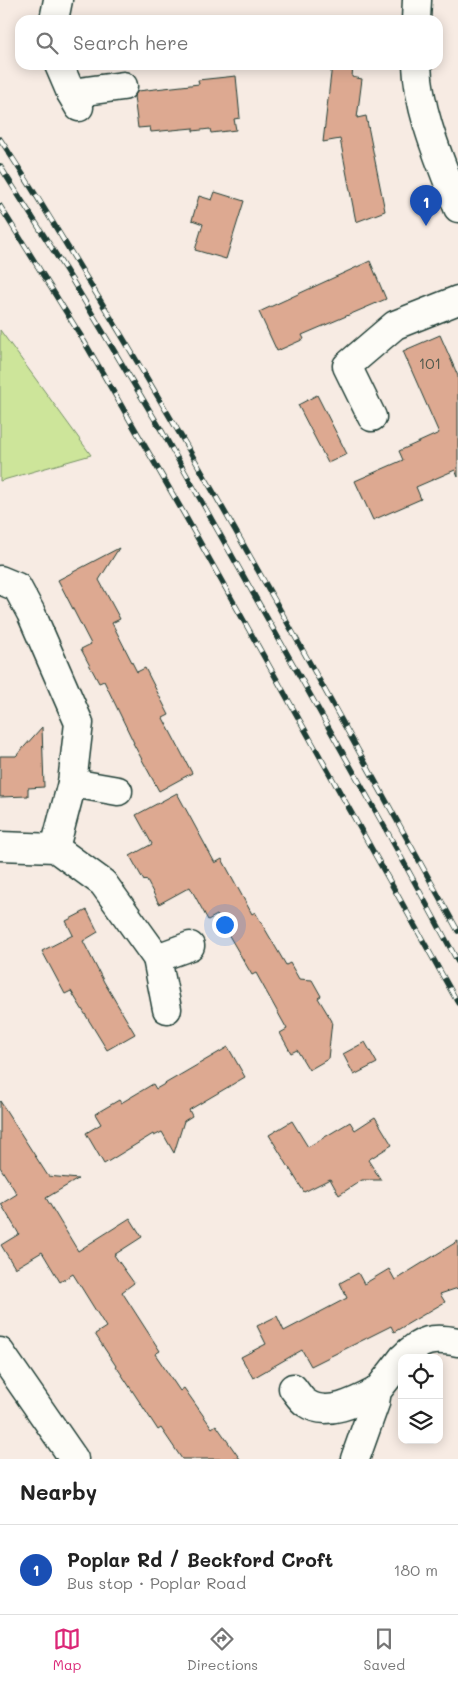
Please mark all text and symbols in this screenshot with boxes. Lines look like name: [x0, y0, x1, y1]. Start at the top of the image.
search box: [15, 15, 443, 70]
icon: search: [33, 29, 61, 57]
text: Search here: [73, 30, 189, 55]
pin: 1: [410, 185, 442, 226]
house number: 101: [419, 353, 441, 373]
your location: [212, 912, 238, 938]
map controls: [398, 1354, 443, 1444]
button: locate: [398, 1354, 443, 1399]
button: layers: [398, 1399, 443, 1444]
text: Nearby: [20, 1478, 97, 1505]
text: Poplar Rd / Beckford Croft: [67, 1547, 333, 1572]
text: 1: [32, 1559, 40, 1580]
text: 180 m: [393, 1559, 438, 1580]
text: Bus stop · Poplar Road: [67, 1572, 246, 1593]
tab: Map: [53, 1625, 81, 1674]
tab: Directions: [187, 1625, 258, 1674]
tab: Saved: [364, 1625, 405, 1674]

